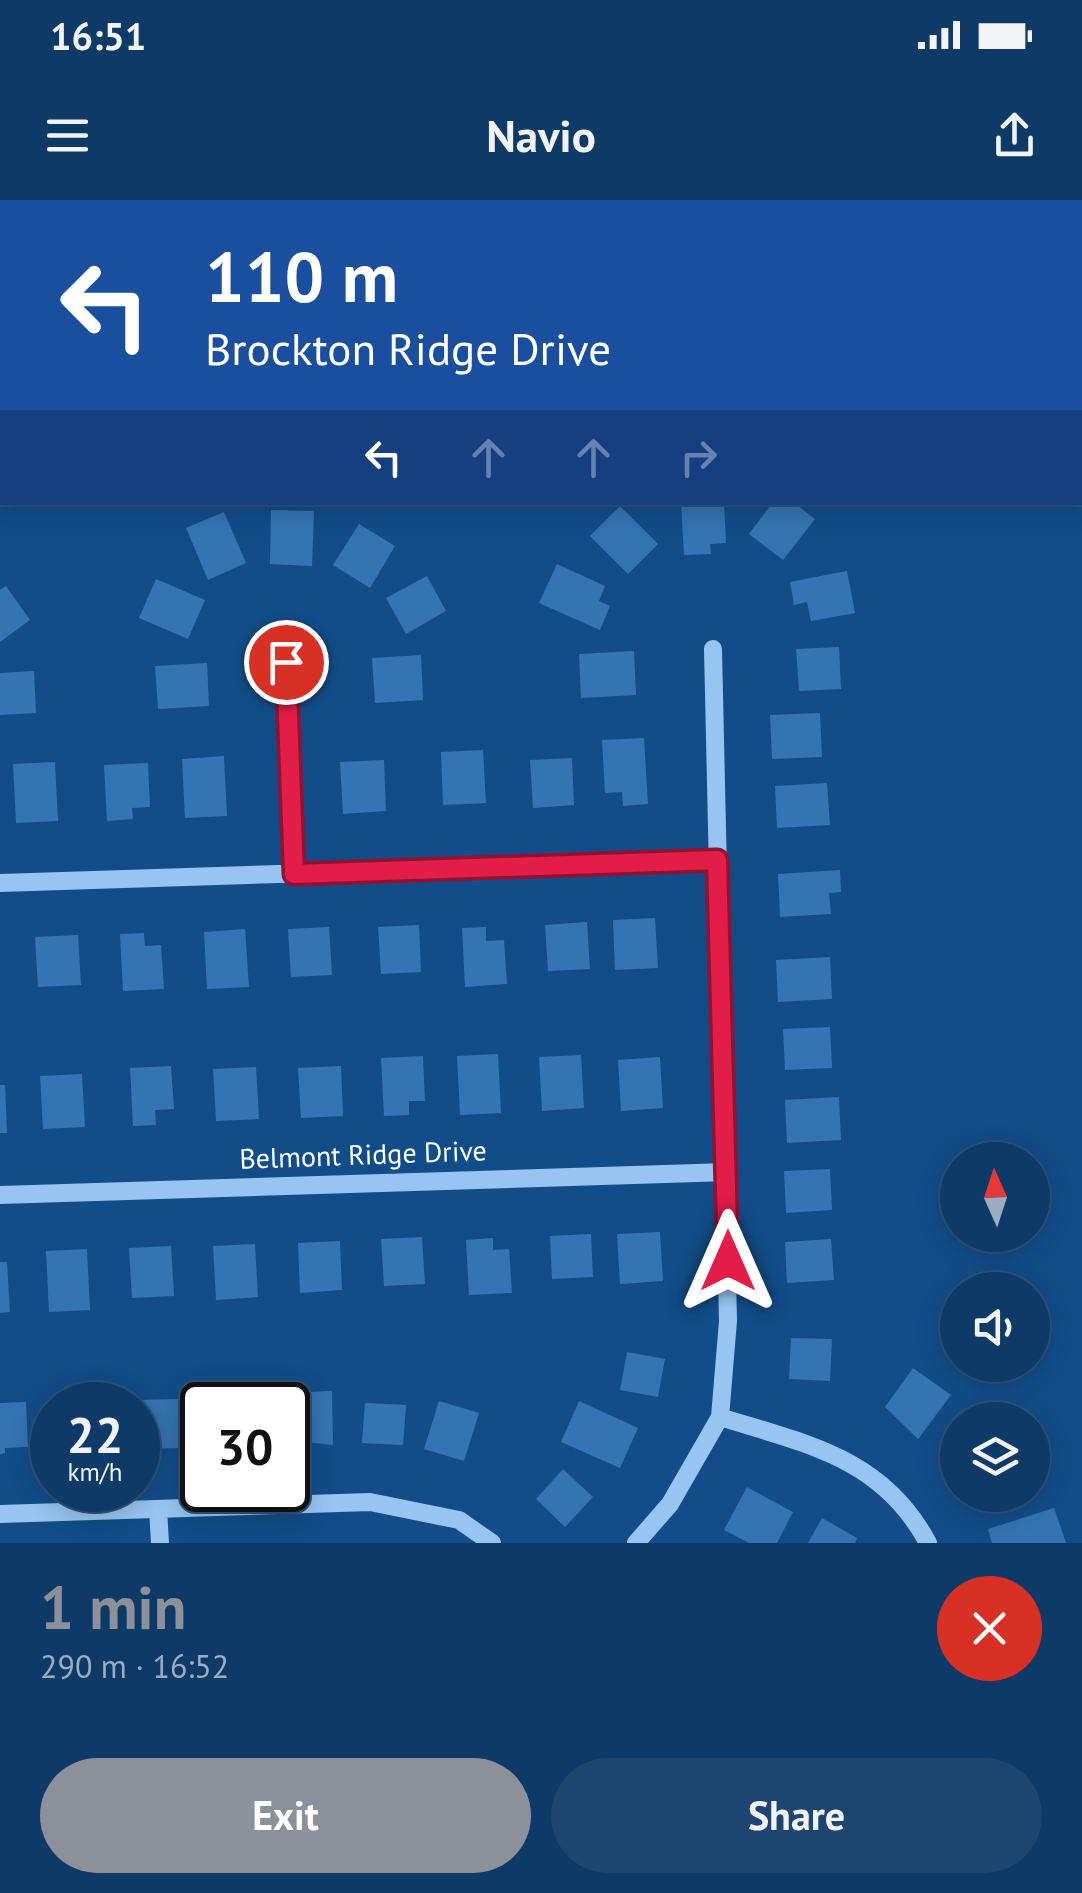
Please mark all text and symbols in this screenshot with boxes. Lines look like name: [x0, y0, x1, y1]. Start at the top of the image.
text: 16:51: [50, 11, 146, 60]
text: Navio: [486, 106, 596, 164]
icon: menu: [40, 108, 95, 163]
icon: share: [987, 108, 1042, 163]
text: 110 m: [205, 231, 398, 321]
icon: left: [40, 240, 170, 370]
text: Brockton Ridge Drive: [205, 319, 611, 377]
icon: left: [356, 430, 411, 485]
icon: ahead: [461, 430, 516, 485]
icon: ahead: [566, 430, 621, 485]
icon: right: [671, 430, 726, 485]
pin: [244, 620, 329, 705]
icon: arrive: [259, 635, 314, 690]
street label: Belmont Ridge Drive: [239, 1131, 487, 1177]
north arrow: [940, 1142, 1050, 1252]
map controls: [940, 1142, 1050, 1512]
position arrow: [676, 1209, 780, 1313]
button: sound: [940, 1272, 1050, 1382]
speed limit sign: 30: [180, 1382, 310, 1512]
text: 22: [67, 1402, 123, 1467]
button: layers: [940, 1402, 1050, 1512]
text: km/h: [68, 1456, 122, 1488]
text: 1 min: [40, 1568, 186, 1646]
button: close: [937, 1576, 1042, 1681]
text: 290 m · 16:52: [40, 1645, 229, 1687]
button: Exit: [40, 1758, 531, 1873]
button: Share: [551, 1758, 1042, 1873]

